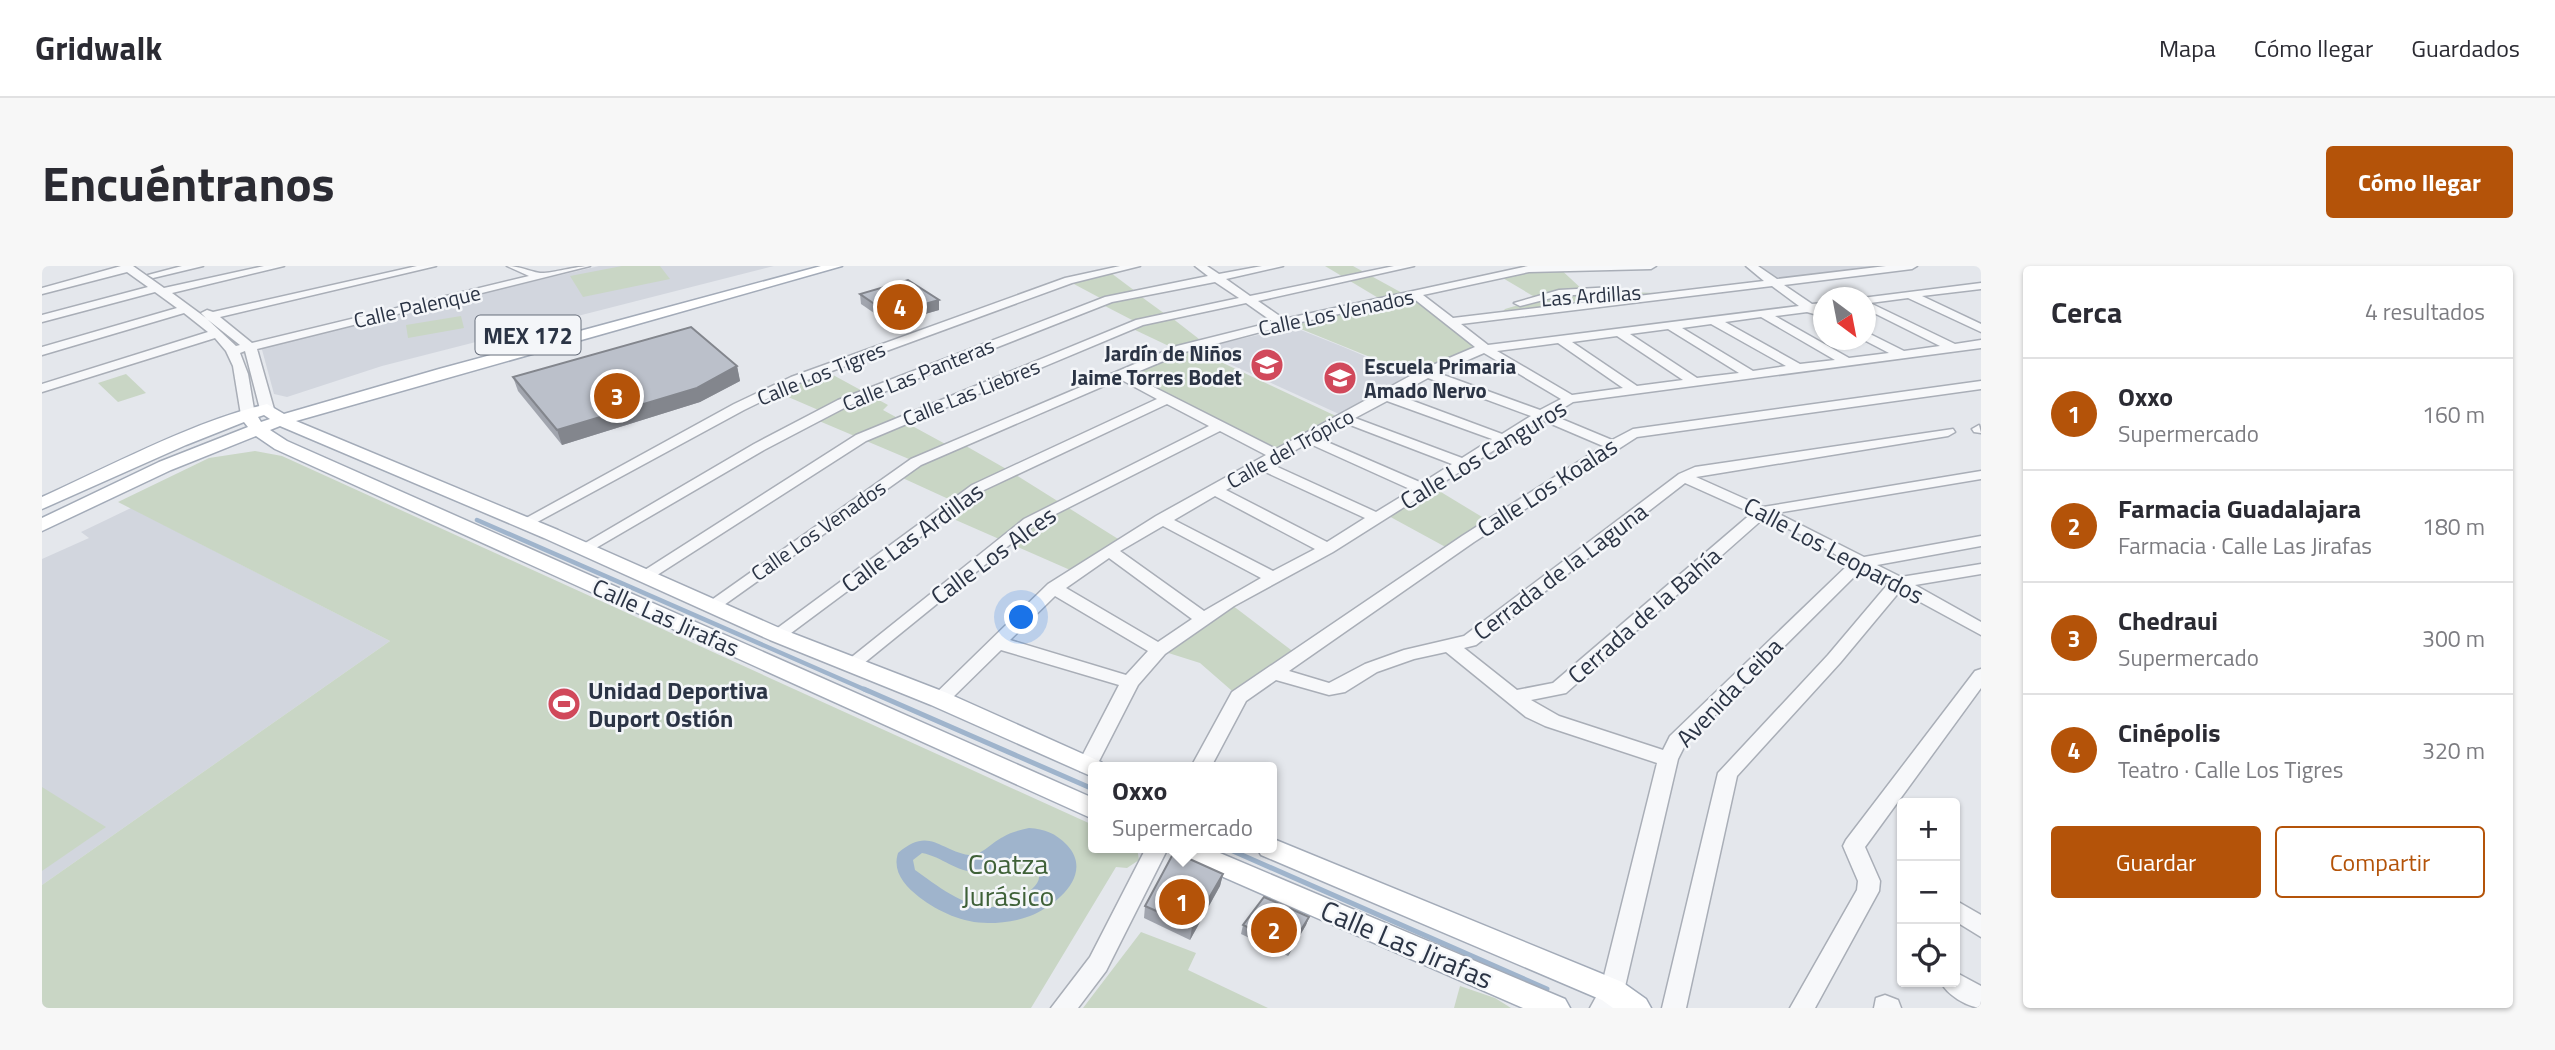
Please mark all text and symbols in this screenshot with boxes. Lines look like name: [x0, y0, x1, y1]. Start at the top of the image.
text: Gridwalk: [35, 23, 162, 73]
text: Mapa: [2159, 30, 2216, 66]
text: Cómo llegar: [2254, 30, 2373, 66]
text: Guardados: [2411, 30, 2520, 66]
text: Encuéntranos: [42, 145, 335, 220]
button: Cómo llegar: [2326, 146, 2513, 218]
street label: Calle Palenque: [350, 276, 484, 336]
street label: Las Ardillas: [1540, 276, 1642, 314]
street label: Calle Los Venados: [1255, 280, 1417, 344]
pin: 4: [877, 281, 923, 333]
north arrow: [1813, 287, 1876, 350]
text: Cerca: [2051, 289, 2122, 335]
text: 4 resultados: [2365, 294, 2485, 329]
road number: MEX 172: [476, 316, 580, 354]
street label: Calle Las Panteras: [837, 329, 999, 419]
street label: Calle Los Tigres: [752, 333, 890, 413]
place label: Jardín de Niños Jaime Torres Bodet: [1071, 337, 1242, 393]
school or university icon: Jardín de Niños Jaime Torres Bodet: [1248, 346, 1286, 384]
street label: Calle Las Liebres: [898, 350, 1044, 434]
place label: Escuela Primaria Amado Nervo: [1364, 350, 1516, 406]
school or university icon: Escuela Primaria Amado Nervo: [1321, 359, 1359, 397]
pin: 3: [594, 370, 640, 422]
text: Oxxo: [2118, 377, 2173, 416]
street label: Calle Los Canguros: [1393, 390, 1573, 518]
text: 1: [2068, 397, 2080, 432]
text: 160 m: [2422, 397, 2485, 432]
street label: Calle del Trópico: [1220, 400, 1360, 496]
text: Supermercado: [2118, 416, 2259, 451]
street label: Calle Los Koalas: [1470, 428, 1624, 546]
street label: Calle Los Venados: [744, 472, 892, 588]
street label: Calle Las Ardillas: [833, 473, 991, 601]
street label: Calle Los Leopardos: [1738, 487, 1930, 613]
text: Farmacia Guadalajara: [2118, 489, 2361, 528]
street label: Cerrada de la Laguna: [1465, 493, 1655, 649]
street label: Calle Los Alces: [923, 497, 1063, 613]
text: 2: [2068, 509, 2080, 544]
text: 180 m: [2422, 509, 2485, 544]
text: Farmacia · Calle Las Jirafas: [2118, 528, 2372, 563]
street label: Cerrada de la Bahía: [1559, 538, 1729, 692]
street label: Calle Las Jirafas: [587, 569, 745, 665]
your location: [1004, 600, 1038, 634]
text: Chedraui: [2118, 601, 2218, 640]
text: 3: [2068, 621, 2080, 656]
text: 300 m: [2422, 621, 2485, 656]
street label: Avenida Ceiba: [1667, 629, 1791, 755]
text: Supermercado: [2118, 640, 2259, 675]
place label: Unidad Deportiva Duport Ostión: [588, 672, 768, 736]
sports icon: Unidad Deportiva Duport Ostión: [545, 685, 583, 723]
text: Cinépolis: [2118, 713, 2220, 752]
text: 4: [2068, 733, 2080, 768]
text: 320 m: [2422, 733, 2485, 768]
text: Teatro · Calle Los Tigres: [2118, 752, 2343, 787]
popup: [1088, 762, 1277, 853]
text: Oxxo: [1112, 771, 1167, 810]
map controls: [1897, 798, 1960, 987]
button: +: [1897, 798, 1960, 861]
text: Supermercado: [1112, 810, 1253, 845]
button: Guardar: [2051, 826, 2261, 898]
button: Compartir: [2275, 826, 2485, 898]
park label: Coatza Jurásico: [962, 842, 1054, 917]
button: −: [1897, 861, 1960, 924]
pin: 1: [1159, 876, 1205, 928]
street label: Calle Las Jirafas: [1314, 888, 1500, 1000]
pin: 2: [1251, 904, 1297, 956]
button: locate: [1897, 924, 1960, 987]

